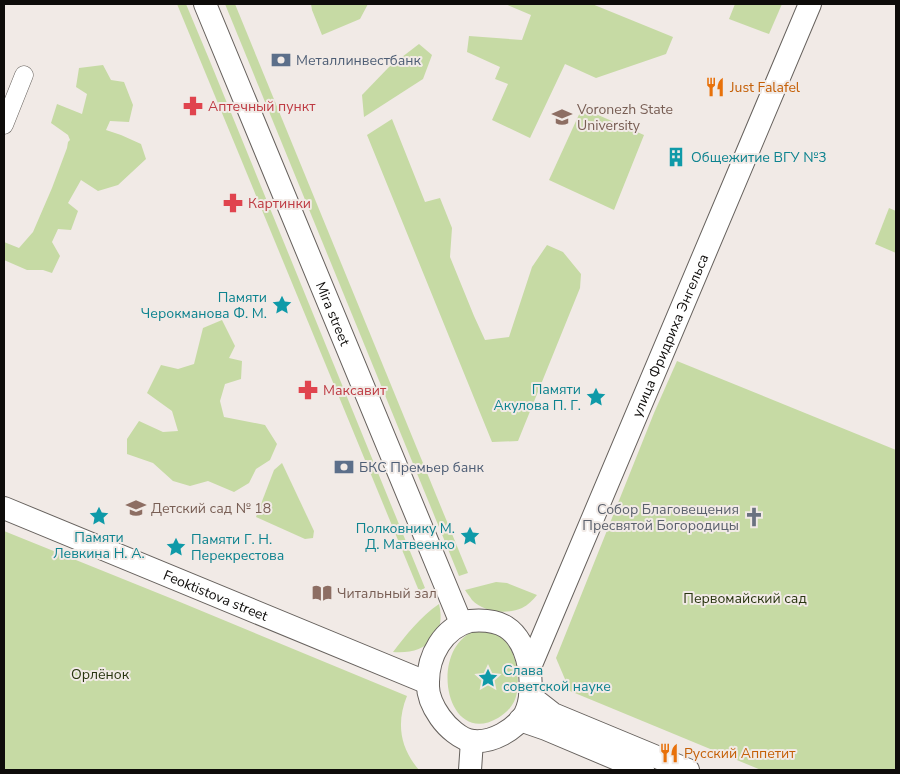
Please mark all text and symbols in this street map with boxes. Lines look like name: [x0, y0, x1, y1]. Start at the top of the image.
bank icon: Металлинвестбанк: [270, 49, 292, 71]
place label: Металлинвестбанк: [296, 51, 422, 70]
restaurant icon: Just Falafel: [704, 76, 726, 98]
place label: Just Falafel: [729, 78, 801, 97]
pharmacy icon: Аптечный пункт: [182, 95, 204, 117]
place label: Аптечный пункт: [208, 97, 316, 116]
place label: Voronezh State University: [576, 100, 673, 135]
school or university icon: Voronezh State University: [551, 106, 573, 128]
building icon: Общежитие ВГУ №3: [665, 146, 687, 168]
place label: Общежитие ВГУ №3: [691, 148, 827, 167]
pharmacy icon: Картинки: [222, 192, 244, 214]
place label: Картинки: [248, 194, 311, 213]
street label: улица Фридриха Энгельса: [627, 251, 713, 420]
street label: Mira street: [311, 279, 355, 348]
place label: Памяти Черокманова Ф. М.: [141, 288, 267, 323]
place icon: Памяти Черокманова Ф. М.: [271, 294, 293, 316]
pharmacy icon: Максавит: [297, 379, 319, 401]
place label: Памяти Акулова П. Г.: [494, 380, 581, 415]
place label: Максавит: [323, 381, 387, 400]
place icon: Памяти Акулова П. Г.: [585, 386, 607, 408]
bank icon: БКС Премьер банк: [333, 456, 355, 478]
place label: БКС Премьер банк: [359, 458, 485, 477]
school or university icon: Детский сад № 18: [125, 497, 147, 519]
place label: Детский сад № 18: [151, 499, 271, 518]
place label: Собор Благовещения Пресвятой Богородицы: [582, 500, 739, 535]
place icon: Памяти Левкина Н. А.: [88, 505, 110, 527]
church icon: Собор Благовещения Пресвятой Богородицы: [743, 506, 765, 528]
place label: Полковнику М. Д. Матвеенко: [356, 519, 455, 554]
place icon: Полковнику М. Д. Матвеенко: [459, 525, 481, 547]
place label: Памяти Левкина Н. А.: [53, 528, 145, 563]
place label: Памяти Г. Н. Перекрестова: [191, 530, 284, 565]
place icon: Памяти Г. Н. Перекрестова: [165, 536, 187, 558]
street label: Feoktistova street: [161, 565, 271, 625]
library icon: Читальный зал: [311, 582, 333, 604]
place label: Читальный зал: [337, 584, 437, 603]
park label: Первомайский сад: [683, 589, 807, 608]
place label: Слава советской науке: [503, 661, 611, 696]
park label: Орлёнок: [71, 665, 130, 684]
place icon: Слава советской науке: [477, 667, 499, 689]
restaurant icon: Русский Аппетит: [658, 742, 680, 764]
place label: Русский Аппетит: [684, 744, 796, 763]

